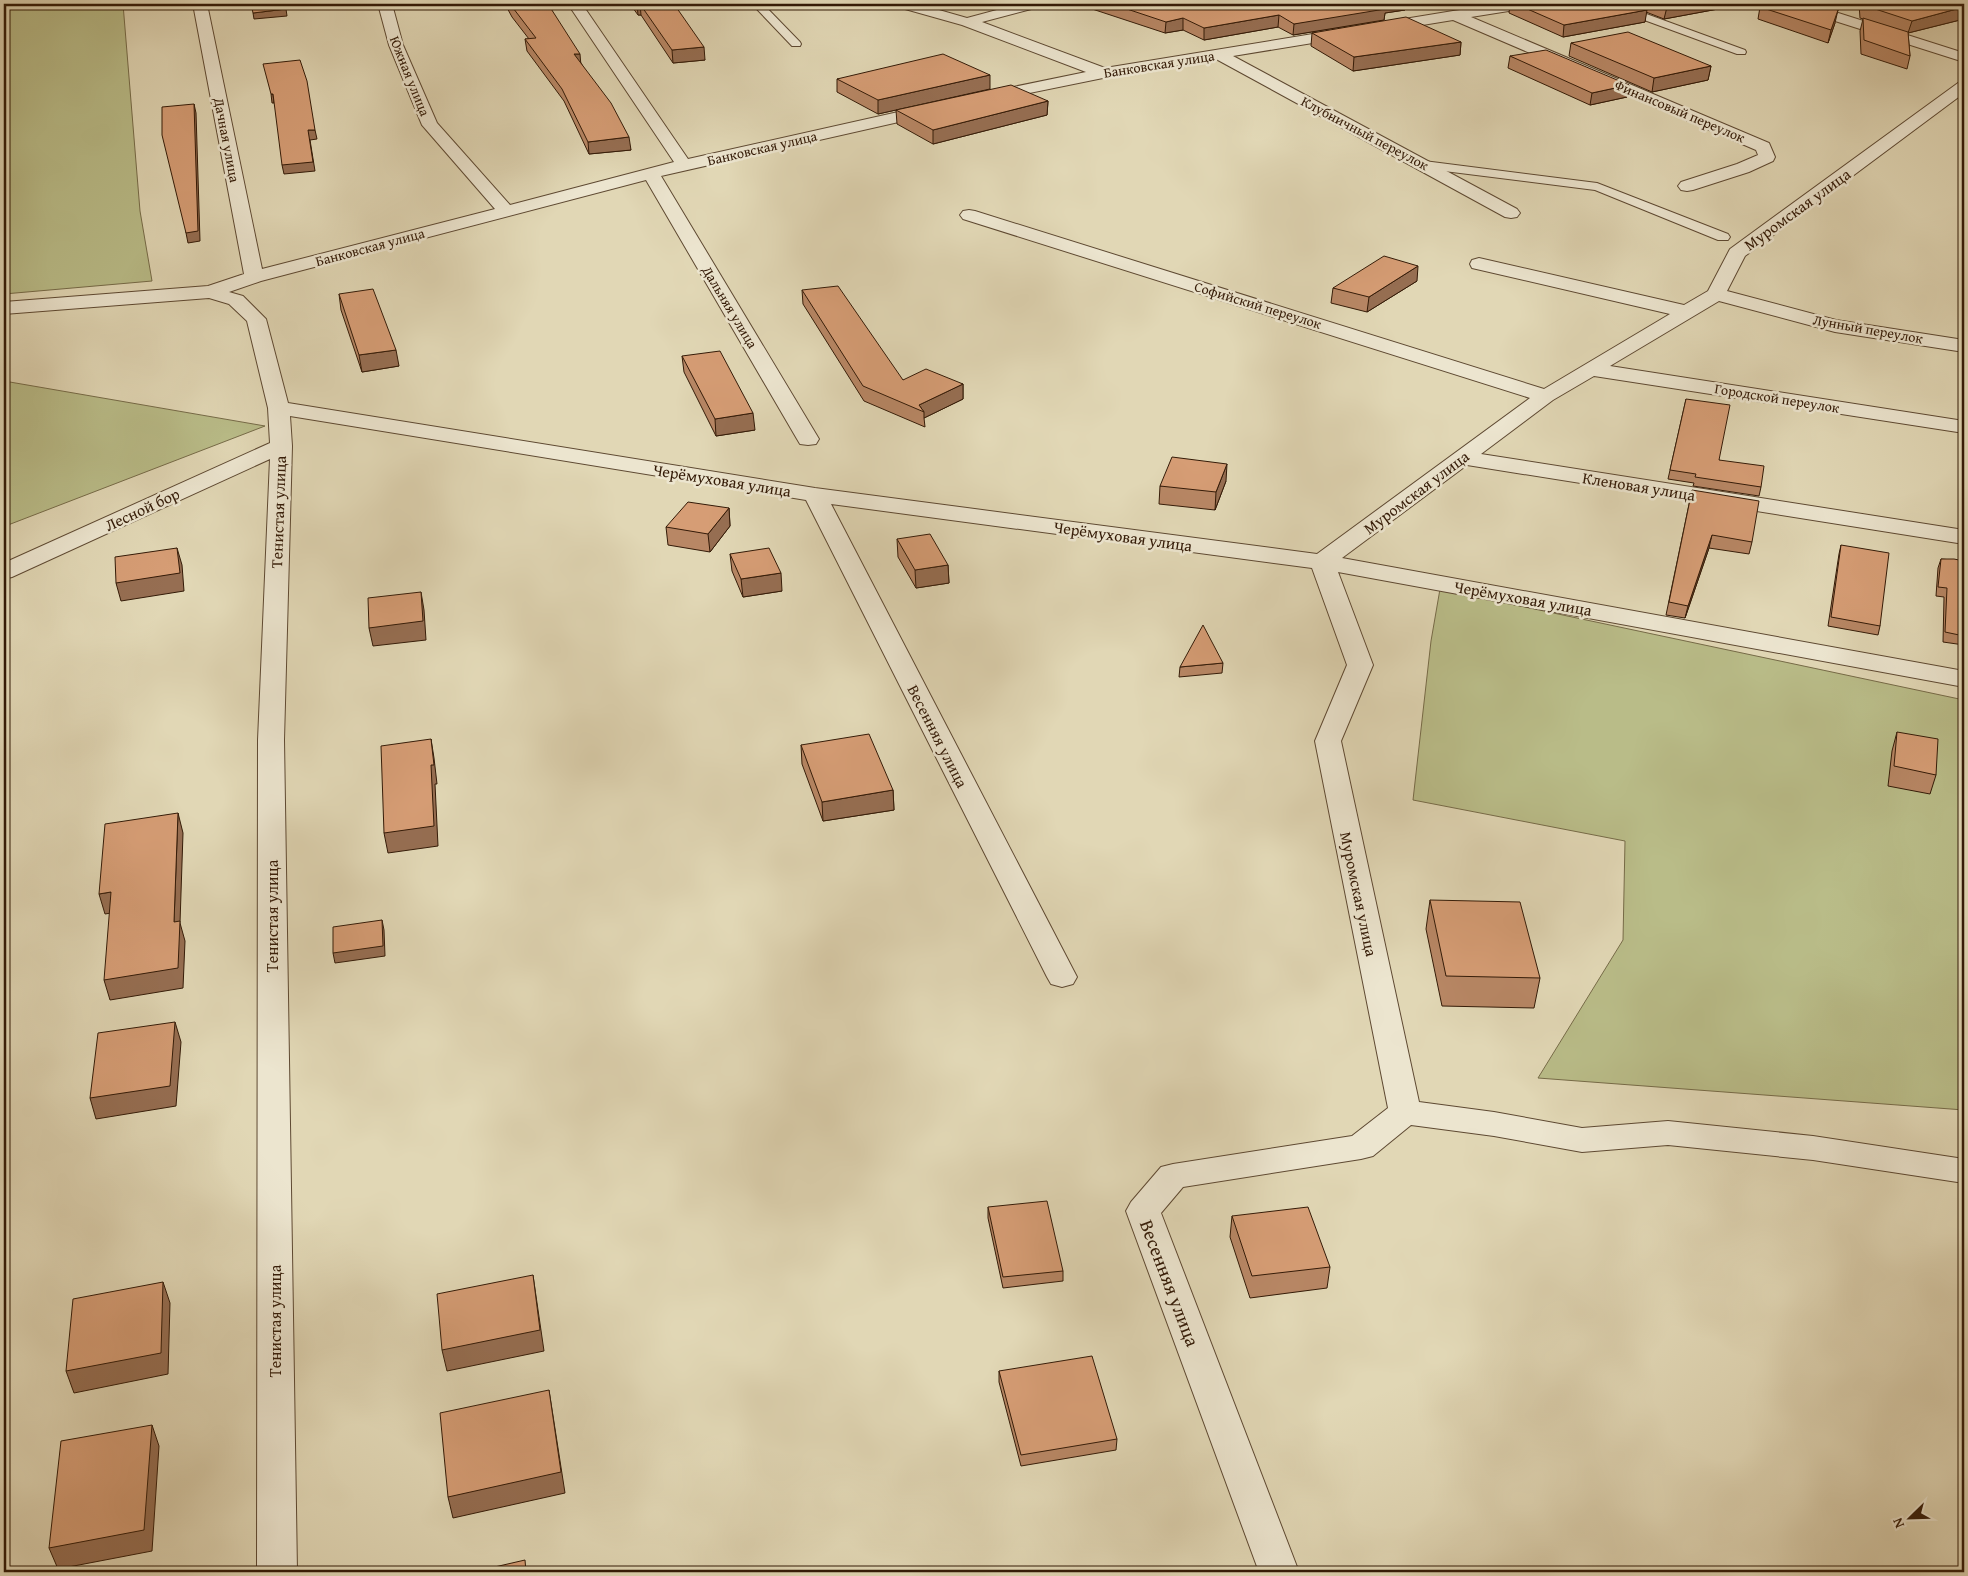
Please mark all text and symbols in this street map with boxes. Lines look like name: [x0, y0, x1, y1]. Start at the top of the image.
street label: Южная улица: [385, 33, 435, 119]
street label: Банковская улица: [1102, 45, 1216, 83]
street label: Финансовый переулок: [1612, 75, 1749, 148]
street label: Клубничный переулок: [1298, 91, 1433, 175]
street label: Дачная улица: [209, 95, 245, 184]
street label: Банковская улица: [705, 126, 819, 170]
street label: Муромская улица: [1739, 162, 1856, 256]
street label: Банковская улица: [313, 223, 427, 271]
street label: Дальняя улица: [697, 261, 763, 352]
street label: Софийский переулок: [1192, 276, 1325, 334]
street label: Лунный переулок: [1811, 309, 1925, 349]
street label: Городской переулок: [1713, 378, 1842, 418]
street label: Муромская улица: [1358, 444, 1474, 540]
street label: Тенистая улица: [264, 455, 292, 569]
street label: Черёмуховая улица: [651, 457, 793, 503]
street label: Кленовая улица: [1581, 465, 1697, 507]
street label: Лесной бор: [101, 481, 184, 537]
street label: Черёмуховая улица: [1052, 514, 1194, 558]
street label: Черёмуховая улица: [1452, 574, 1594, 622]
street label: Весенняя улица: [902, 680, 974, 792]
street label: Муромская улица: [1334, 829, 1384, 959]
street label: Тенистая улица: [260, 859, 284, 972]
street label: Весенняя улица: [1133, 1216, 1207, 1350]
street label: Тенистая улица: [263, 1264, 287, 1377]
north arrow: [1886, 1494, 1936, 1544]
text: N: [1887, 1514, 1909, 1531]

